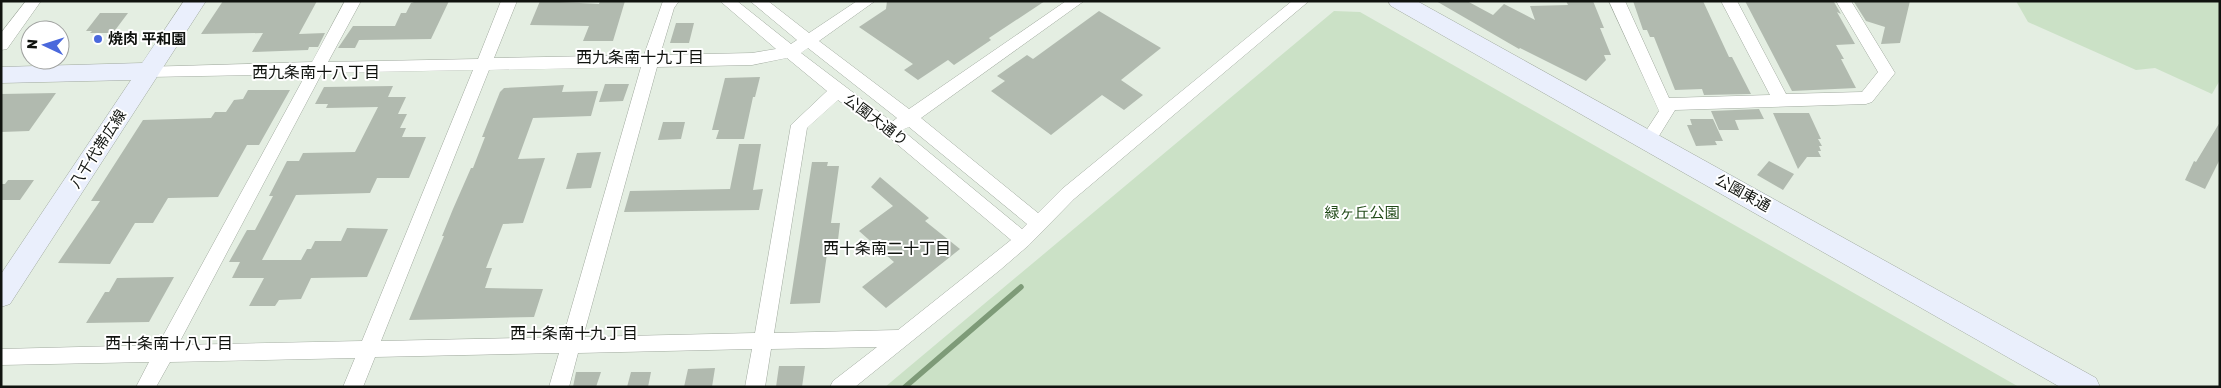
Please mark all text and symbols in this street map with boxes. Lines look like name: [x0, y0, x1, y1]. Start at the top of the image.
north arrow: [20, 20, 70, 70]
place label: 焼肉 平和園: [108, 30, 186, 48]
marker: 焼肉 平和園: [92, 33, 104, 45]
text: N: [24, 39, 41, 50]
district label: 西九条南十九丁目: [576, 48, 704, 67]
district label: 西九条南十八丁目: [252, 63, 380, 82]
street label: 公園大通り: [841, 90, 911, 150]
street label: 八千代帯広線: [66, 106, 130, 192]
street label: 公園東通: [1712, 171, 1774, 215]
park label: 緑ヶ丘公園: [1324, 204, 1400, 222]
district label: 西十条南二十丁目: [823, 239, 951, 258]
district label: 西十条南十九丁目: [510, 324, 638, 343]
district label: 西十条南十八丁目: [105, 334, 233, 353]

